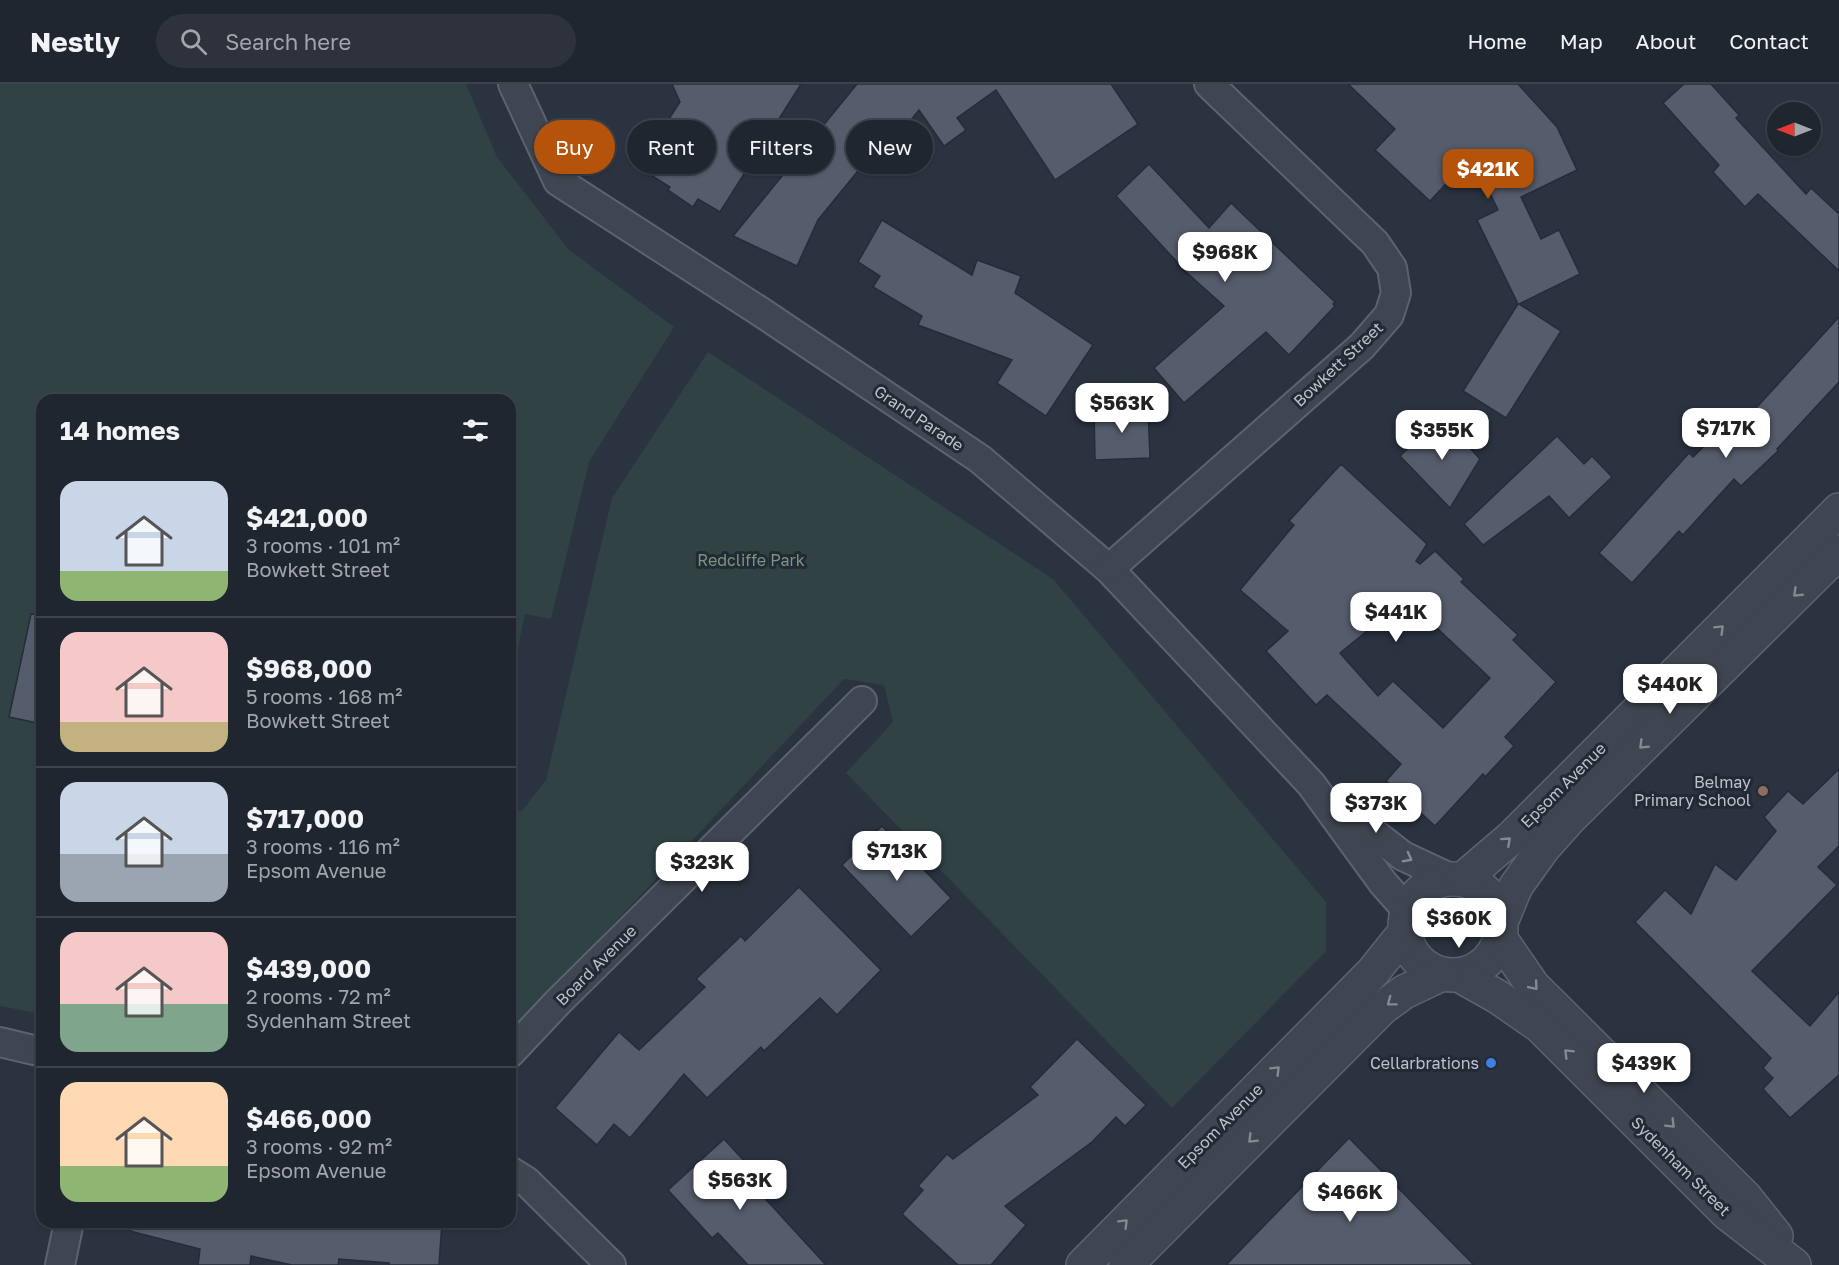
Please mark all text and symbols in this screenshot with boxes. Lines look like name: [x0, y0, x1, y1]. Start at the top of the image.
search box: [156, 14, 576, 68]
text: Nestly: [30, 25, 120, 58]
icon: search: [177, 25, 210, 58]
text: Search here: [225, 28, 351, 55]
text: Home: [1467, 28, 1527, 54]
text: Map: [1560, 28, 1603, 54]
text: About: [1636, 28, 1696, 54]
text: Contact: [1729, 28, 1809, 54]
north arrow: [1767, 102, 1821, 156]
map controls: [1767, 102, 1821, 156]
chip: Buy: [534, 120, 615, 174]
chip: Rent: [627, 120, 716, 174]
chip: Filters: [728, 120, 834, 174]
chip: New: [846, 120, 933, 174]
pin: $421K: [1446, 149, 1530, 200]
text: $421K: [1457, 156, 1519, 180]
pin: $968K: [1183, 232, 1267, 283]
text: $968K: [1192, 239, 1258, 263]
street label: Bowkett Street: [1289, 317, 1387, 411]
street label: Grand Parade: [870, 381, 968, 455]
pin: $563K: [1080, 383, 1164, 434]
text: $563K: [1090, 390, 1155, 414]
pin: $717K: [1684, 408, 1768, 459]
pin: $355K: [1400, 410, 1484, 461]
icon: filters: [459, 414, 492, 447]
text: 14 homes: [60, 415, 180, 446]
text: $717K: [1696, 415, 1756, 439]
text: $355K: [1410, 417, 1474, 441]
text: $421,000: [246, 502, 368, 533]
icon: home: [108, 505, 180, 577]
text: 3 rooms · 101 m²: [246, 533, 400, 557]
park label: Redcliffe Park: [697, 550, 805, 570]
text: Bowkett Street: [246, 557, 390, 581]
one-way arrow: [1794, 586, 1805, 597]
pin: $441K: [1354, 592, 1438, 643]
text: $441K: [1364, 599, 1428, 623]
one-way arrow: [1712, 626, 1723, 637]
text: $968,000: [246, 653, 372, 684]
icon: home: [108, 656, 180, 728]
pin: $440K: [1628, 664, 1712, 715]
text: $440K: [1637, 671, 1703, 695]
text: 5 rooms · 168 m²: [246, 684, 402, 708]
text: Bowkett Street: [246, 708, 390, 732]
one-way arrow: [1640, 737, 1651, 748]
street label: Epsom Avenue: [1516, 738, 1610, 832]
place label: Belmay Primary School: [1634, 772, 1751, 810]
pin: $373K: [1334, 783, 1418, 834]
marker: Belmay Primary School: [1756, 784, 1770, 798]
text: $373K: [1344, 790, 1408, 814]
text: $717,000: [246, 803, 364, 834]
icon: home: [108, 806, 180, 878]
pin: $713K: [855, 831, 939, 882]
text: 3 rooms · 116 m²: [246, 834, 400, 858]
one-way arrow: [1500, 837, 1511, 848]
text: $713K: [866, 838, 928, 862]
pin: $323K: [660, 842, 744, 893]
text: $323K: [670, 849, 734, 873]
one-way arrow: [1402, 851, 1412, 862]
text: Epsom Avenue: [246, 858, 386, 882]
pin: $360K: [1417, 898, 1501, 949]
text: $360K: [1426, 905, 1492, 929]
street label: Board Avenue: [552, 921, 640, 1009]
text: $439,000: [246, 953, 371, 984]
icon: home: [108, 956, 180, 1028]
one-way arrow: [1527, 979, 1538, 990]
text: 2 rooms · 72 m²: [246, 984, 391, 1008]
one-way arrow: [1386, 995, 1397, 1006]
text: Sydenham Street: [246, 1008, 411, 1032]
pin: $439K: [1602, 1043, 1686, 1094]
one-way arrow: [1564, 1050, 1575, 1061]
text: $439K: [1611, 1050, 1677, 1074]
place label: Cellarbrations: [1370, 1053, 1479, 1073]
marker: Cellarbrations: [1484, 1056, 1498, 1070]
one-way arrow: [1268, 1066, 1279, 1077]
street label: Epsom Avenue: [1173, 1079, 1267, 1173]
text: $466,000: [246, 1103, 372, 1134]
icon: home: [108, 1106, 180, 1178]
street label: Sydenham Street: [1627, 1112, 1735, 1220]
one-way arrow: [1664, 1117, 1675, 1128]
one-way arrow: [1248, 1131, 1259, 1142]
text: 3 rooms · 92 m²: [246, 1134, 392, 1158]
text: Epsom Avenue: [246, 1158, 386, 1182]
pin: $563K: [698, 1160, 782, 1211]
text: $563K: [708, 1167, 773, 1191]
pin: $466K: [1308, 1172, 1392, 1223]
text: $466K: [1317, 1179, 1383, 1203]
one-way arrow: [1116, 1220, 1127, 1231]

